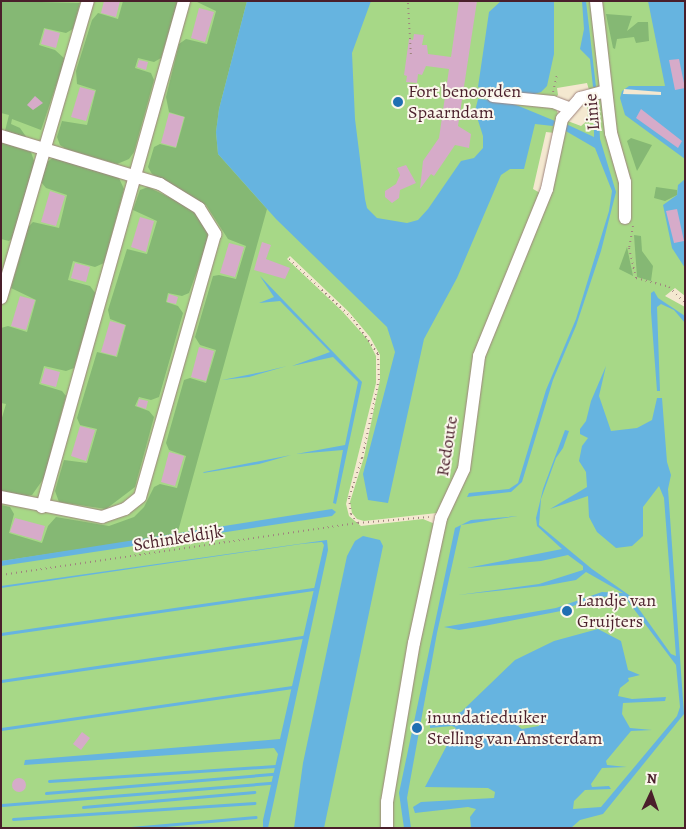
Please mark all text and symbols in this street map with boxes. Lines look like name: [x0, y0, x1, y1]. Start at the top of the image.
place label: Fort benoorden Spaarndam: [408, 81, 521, 124]
street label: Linie: [580, 93, 604, 131]
marker: Fort benoorden Spaarndam: [392, 96, 404, 108]
street label: Redoute: [432, 414, 462, 478]
street label: Schinkeldijk: [132, 520, 224, 556]
place label: Landje van Gruijters: [577, 590, 656, 632]
marker: Landje van Gruijters: [561, 605, 573, 617]
place label: inundatieduiker Stelling van Amsterdam: [427, 707, 602, 750]
marker: inundatieduiker Stelling van Amsterdam: [411, 722, 423, 734]
north arrow: [626, 769, 676, 819]
text: N: [646, 769, 657, 788]

